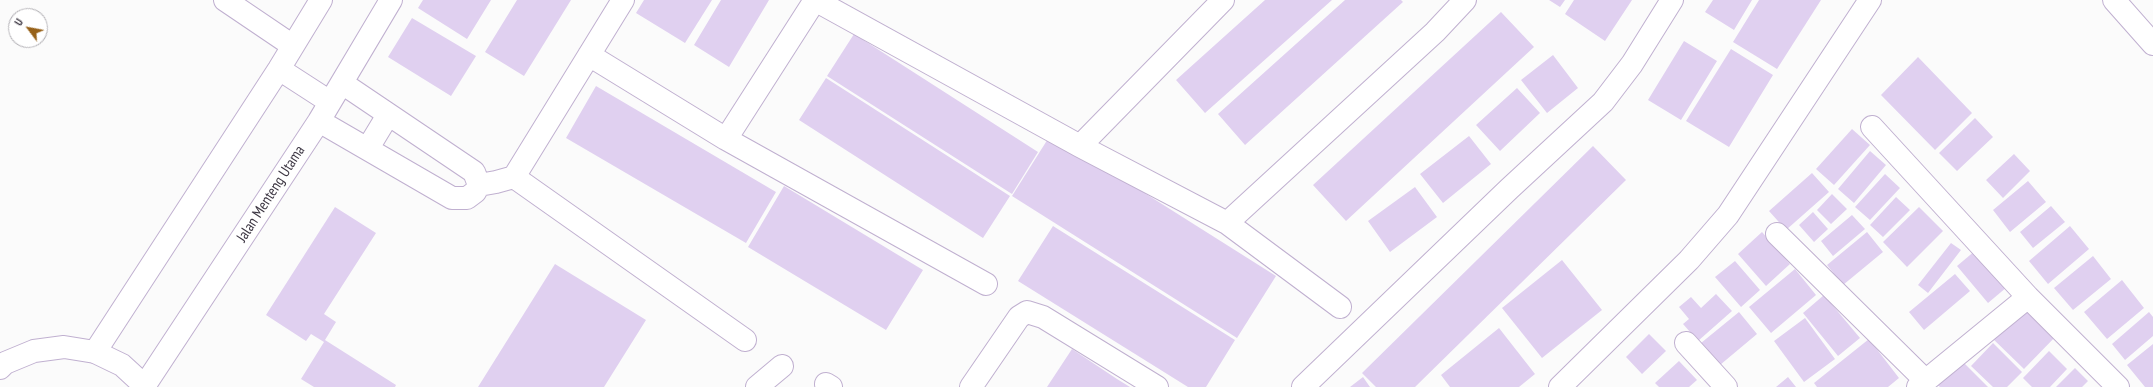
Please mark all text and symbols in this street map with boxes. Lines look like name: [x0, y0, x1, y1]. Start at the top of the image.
north arrow: [8, 8, 48, 48]
text: U: [11, 16, 26, 28]
street label: Jalan Menteng Utama: [233, 142, 309, 246]

